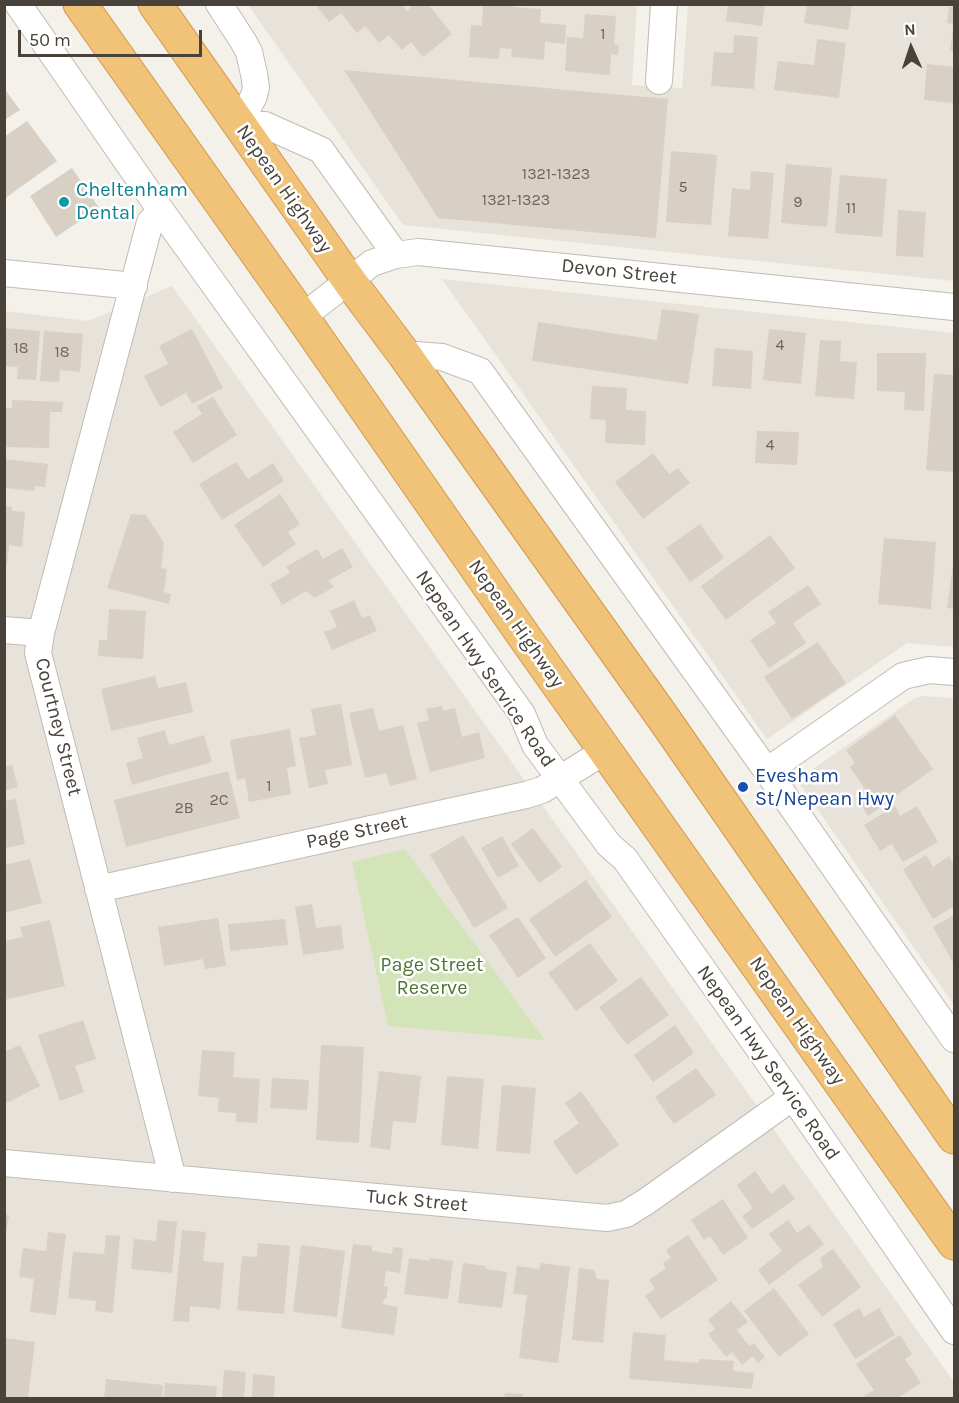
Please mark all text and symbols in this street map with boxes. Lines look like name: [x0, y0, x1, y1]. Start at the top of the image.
scale bar: [21, 18, 206, 56]
north arrow: [881, 18, 941, 78]
text: N: [904, 20, 916, 39]
house number: 1: [600, 24, 606, 44]
text: 50 m: [29, 29, 71, 51]
street label: Nepean Highway: [231, 120, 337, 258]
house number: 1321-1323: [522, 164, 590, 184]
house number: 5: [678, 177, 688, 197]
place label: Cheltenham Dental: [76, 178, 188, 225]
house number: 1321-1323: [482, 190, 550, 210]
house number: 9: [793, 192, 803, 212]
marker: Cheltenham Dental: [57, 195, 71, 209]
house number: 11: [846, 198, 856, 218]
street label: Devon Street: [560, 254, 678, 290]
house number: 4: [776, 335, 784, 355]
house number: 18: [13, 338, 29, 358]
house number: 18: [54, 342, 70, 362]
house number: 4: [766, 435, 774, 455]
street label: Nepean Highway: [463, 555, 569, 693]
street label: Nepean Hwy Service Road: [410, 566, 560, 772]
street label: Courtney Street: [29, 656, 87, 798]
place label: Evesham St/Nepean Hwy: [755, 764, 894, 811]
house number: 1: [266, 776, 272, 796]
marker: Evesham St/Nepean Hwy: [736, 780, 750, 794]
house number: 2C: [209, 790, 229, 810]
house number: 2B: [174, 798, 194, 818]
street label: Page Street: [304, 810, 410, 854]
street label: Nepean Highway: [744, 952, 850, 1090]
park label: Page Street Reserve: [380, 953, 484, 1000]
street label: Nepean Hwy Service Road: [691, 961, 845, 1165]
street label: Tuck Street: [365, 1185, 469, 1217]

